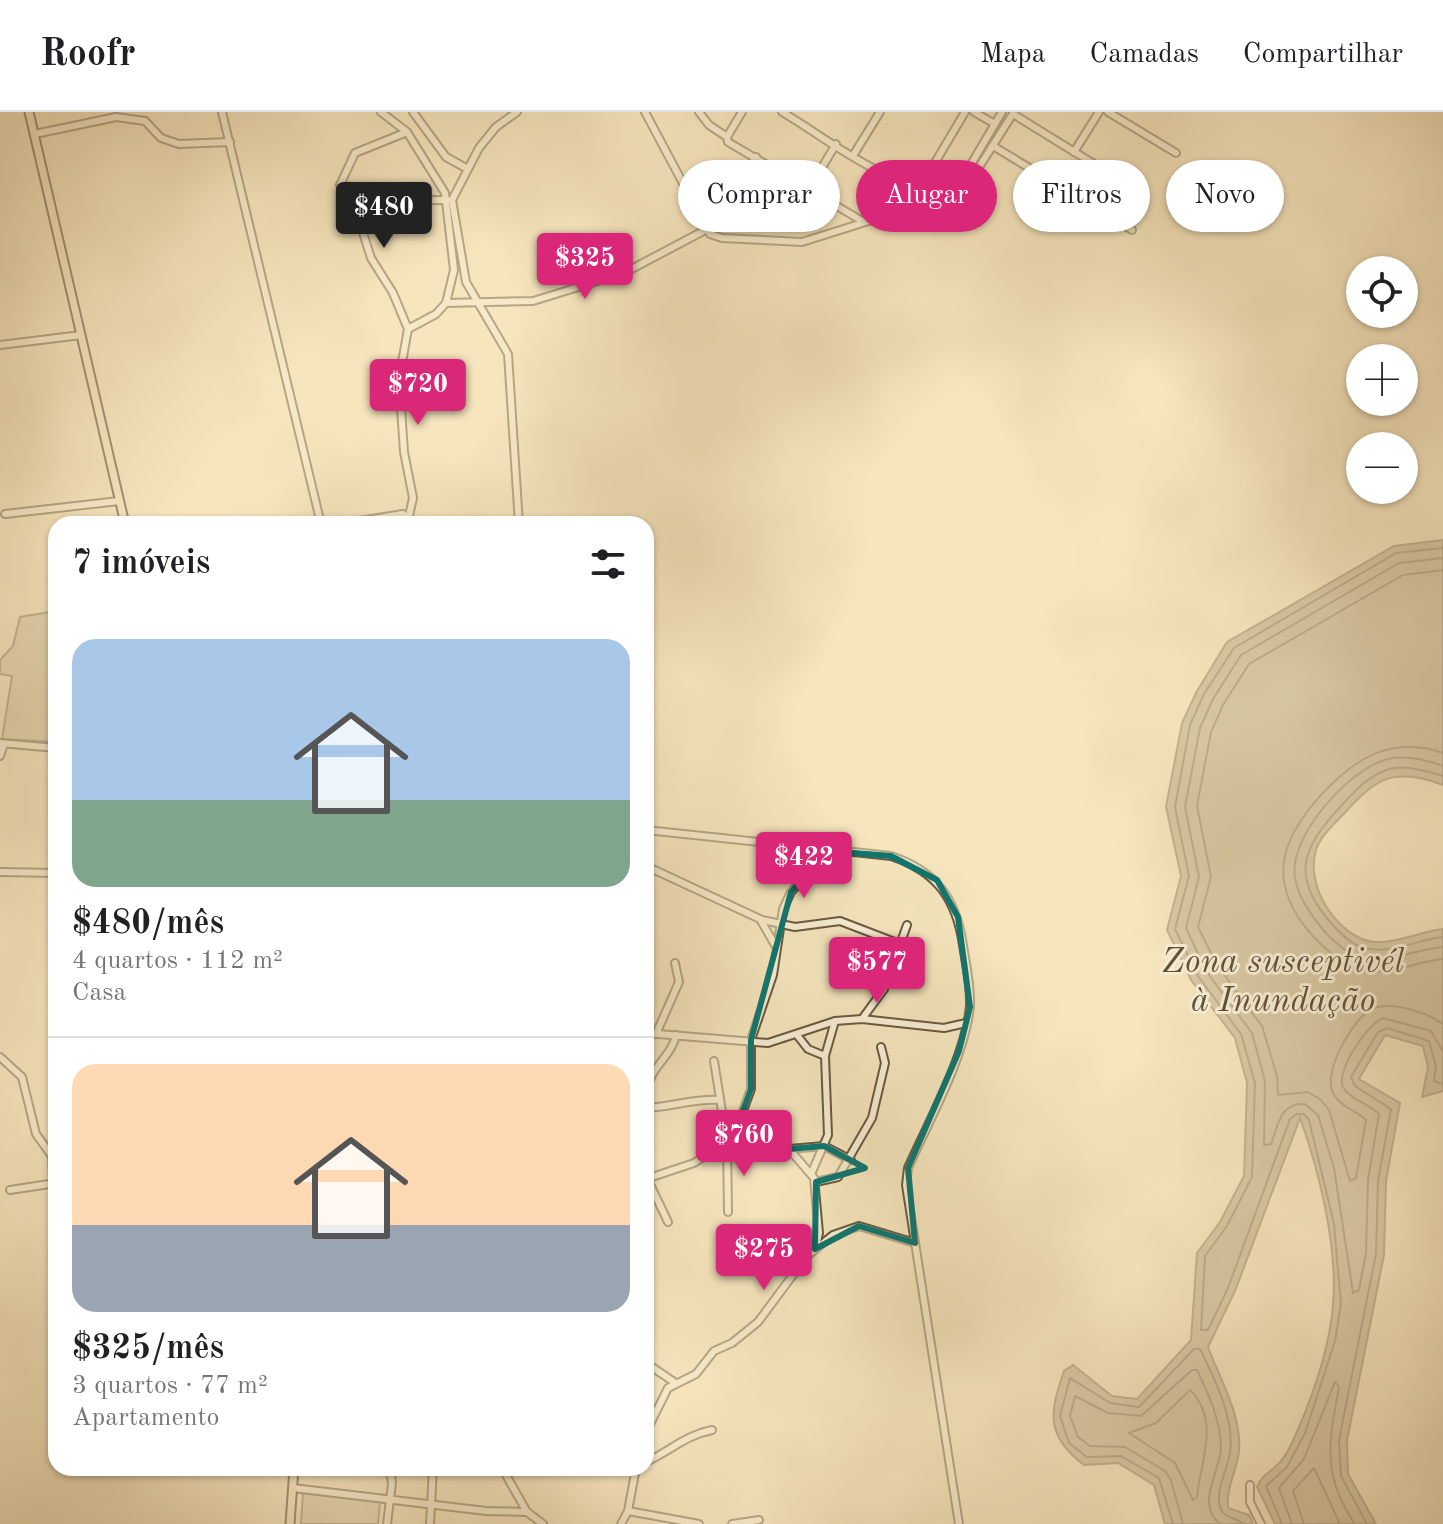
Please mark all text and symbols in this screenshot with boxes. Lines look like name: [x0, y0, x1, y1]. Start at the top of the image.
text: Roofr: [40, 36, 136, 74]
text: Mapa: [980, 41, 1046, 69]
text: Camadas: [1090, 41, 1199, 69]
text: Compartilhar: [1243, 41, 1403, 69]
chip: Comprar: [678, 160, 840, 232]
chip: Alugar: [856, 160, 997, 232]
chip: Filtros: [1013, 160, 1150, 232]
chip: Novo: [1166, 160, 1284, 232]
pin: $480: [337, 182, 431, 250]
text: $480: [354, 195, 414, 221]
pin: $325: [538, 233, 632, 301]
text: $325: [555, 246, 615, 272]
map controls: [1346, 256, 1418, 504]
button: locate: [1346, 256, 1418, 328]
button: +: [1346, 344, 1418, 416]
pin: $720: [371, 359, 465, 427]
text: $720: [388, 372, 448, 398]
button: −: [1346, 432, 1418, 504]
icon: filters: [586, 542, 630, 586]
text: 7 imóveis: [72, 547, 210, 581]
icon: home: [279, 691, 423, 835]
pin: $422: [757, 832, 851, 900]
text: $422: [774, 845, 834, 871]
text: $480/mês: [72, 907, 224, 941]
pin: $577: [830, 937, 924, 1005]
water label: Zona susceptivél à Inundação: [1162, 946, 1405, 1019]
text: 4 quartos · 112 m²: [72, 948, 283, 974]
text: $577: [847, 950, 907, 976]
text: Casa: [72, 980, 126, 1006]
pin: $760: [697, 1110, 791, 1178]
icon: home: [279, 1116, 423, 1260]
text: $760: [714, 1123, 774, 1149]
pin: $275: [717, 1224, 811, 1292]
text: $275: [734, 1237, 794, 1263]
text: $325/mês: [72, 1332, 224, 1366]
text: 3 quartos · 77 m²: [72, 1373, 268, 1399]
text: Apartamento: [72, 1405, 219, 1431]

